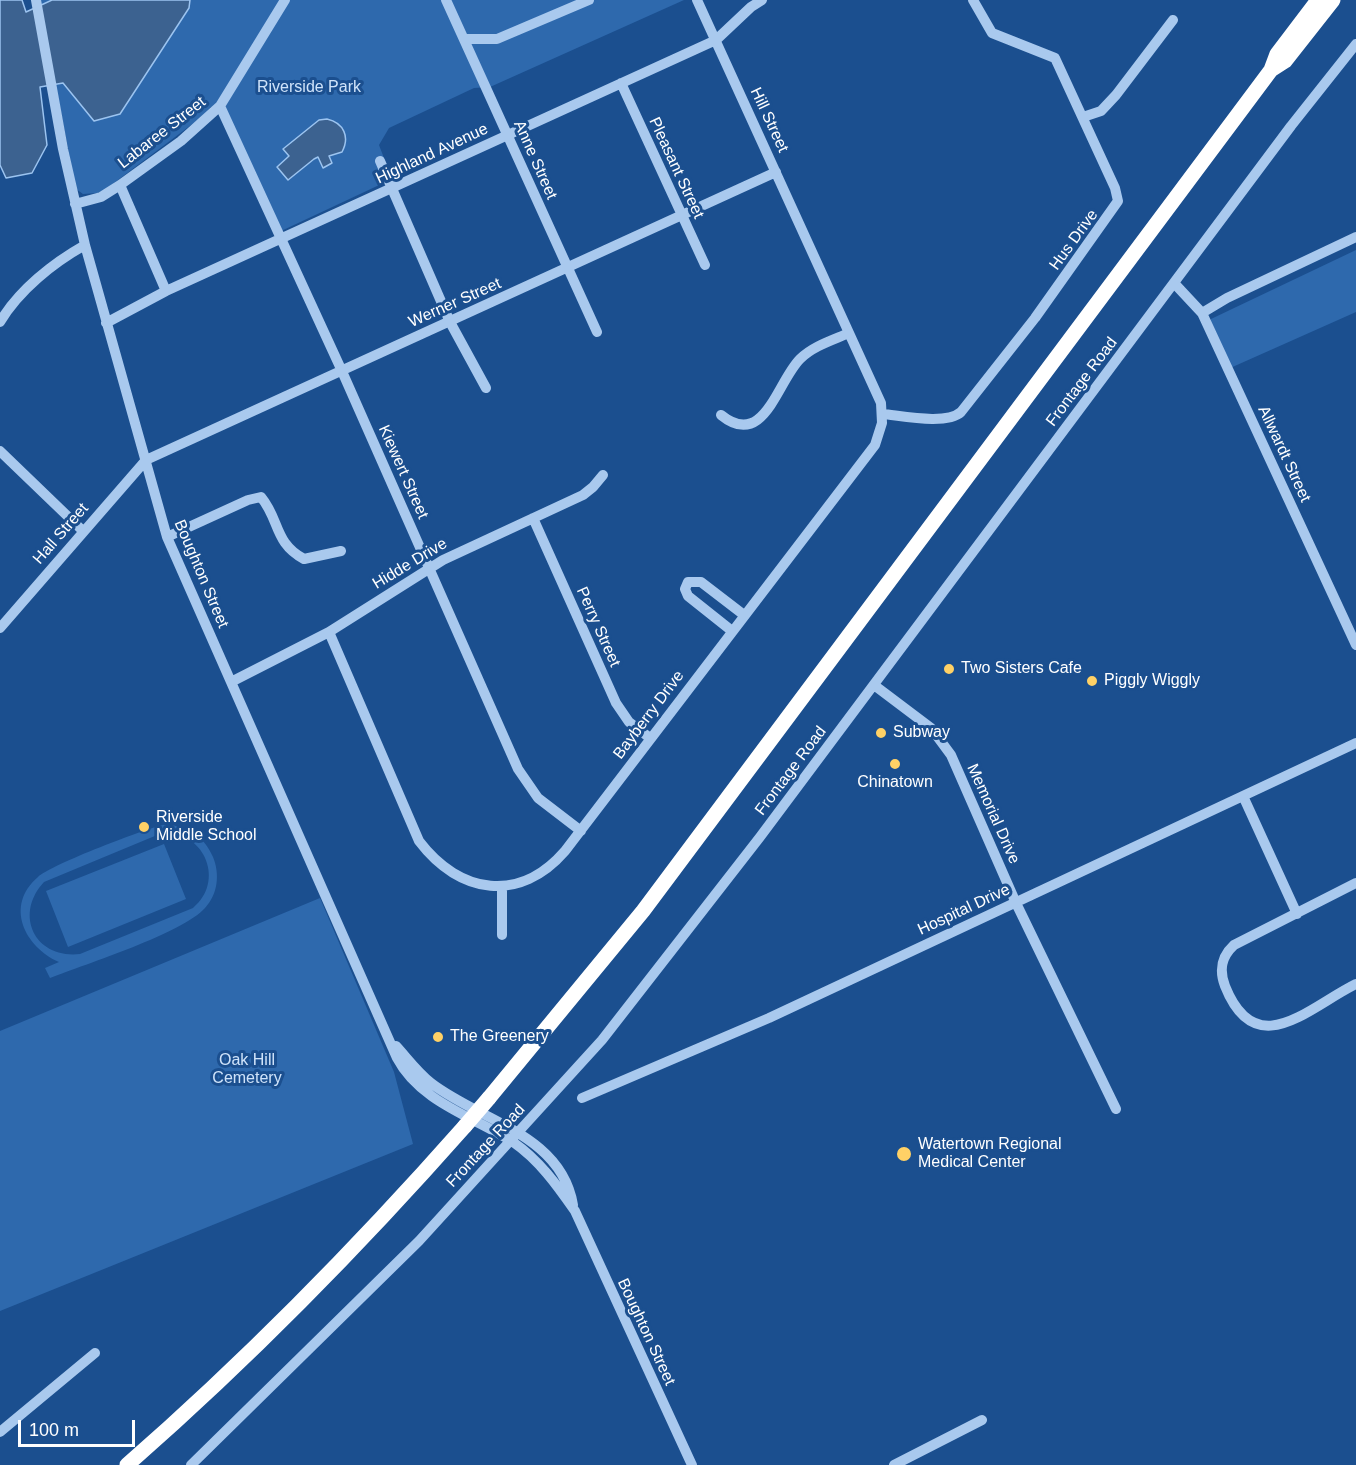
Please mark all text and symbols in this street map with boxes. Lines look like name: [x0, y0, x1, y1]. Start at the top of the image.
park label: Riverside Park: [257, 78, 361, 98]
street label: Hill Street: [746, 85, 792, 155]
street label: Labaree Street: [114, 93, 210, 173]
street label: Pleasant Street: [644, 114, 708, 222]
street label: Anne Street: [509, 117, 561, 203]
street label: Highland Avenue: [373, 120, 491, 188]
street label: Hus Drive: [1046, 206, 1102, 274]
street label: Werner Street: [406, 274, 504, 332]
street label: Frontage Road: [1042, 334, 1122, 430]
street label: Allwardt Street: [1253, 403, 1315, 505]
street label: Kiewert Street: [374, 422, 432, 522]
street label: Hall Street: [29, 500, 93, 568]
street label: Boughton Street: [170, 517, 232, 631]
street label: Hidde Drive: [369, 534, 451, 594]
street label: Perry Street: [572, 584, 624, 670]
place label: Two Sisters Cafe: [961, 659, 1082, 679]
marker: Two Sisters Cafe: [942, 662, 956, 676]
street label: Bayberry Drive: [609, 667, 689, 763]
place label: Piggly Wiggly: [1104, 671, 1200, 691]
marker: Piggly Wiggly: [1085, 674, 1099, 688]
street label: Frontage Road: [751, 723, 831, 819]
place label: Subway: [893, 723, 950, 743]
marker: Subway: [874, 726, 888, 740]
marker: Chinatown: [888, 757, 902, 771]
street label: Memorial Drive: [962, 761, 1024, 867]
place label: Chinatown: [857, 773, 933, 793]
place label: Riverside Middle School: [156, 808, 256, 846]
marker: Riverside Middle School: [137, 820, 151, 834]
street label: Hospital Drive: [915, 880, 1013, 940]
place label: The Greenery: [450, 1027, 549, 1047]
marker: The Greenery: [431, 1030, 445, 1044]
park label: Oak Hill Cemetery: [212, 1051, 282, 1089]
street label: Frontage Road: [443, 1100, 529, 1192]
place label: Watertown Regional Medical Center: [918, 1135, 1061, 1173]
marker: Watertown Regional Medical Center: [895, 1145, 913, 1163]
street label: Boughton Street: [613, 1276, 679, 1388]
scale bar: [21, 1408, 138, 1446]
text: 100 m: [29, 1420, 79, 1440]

